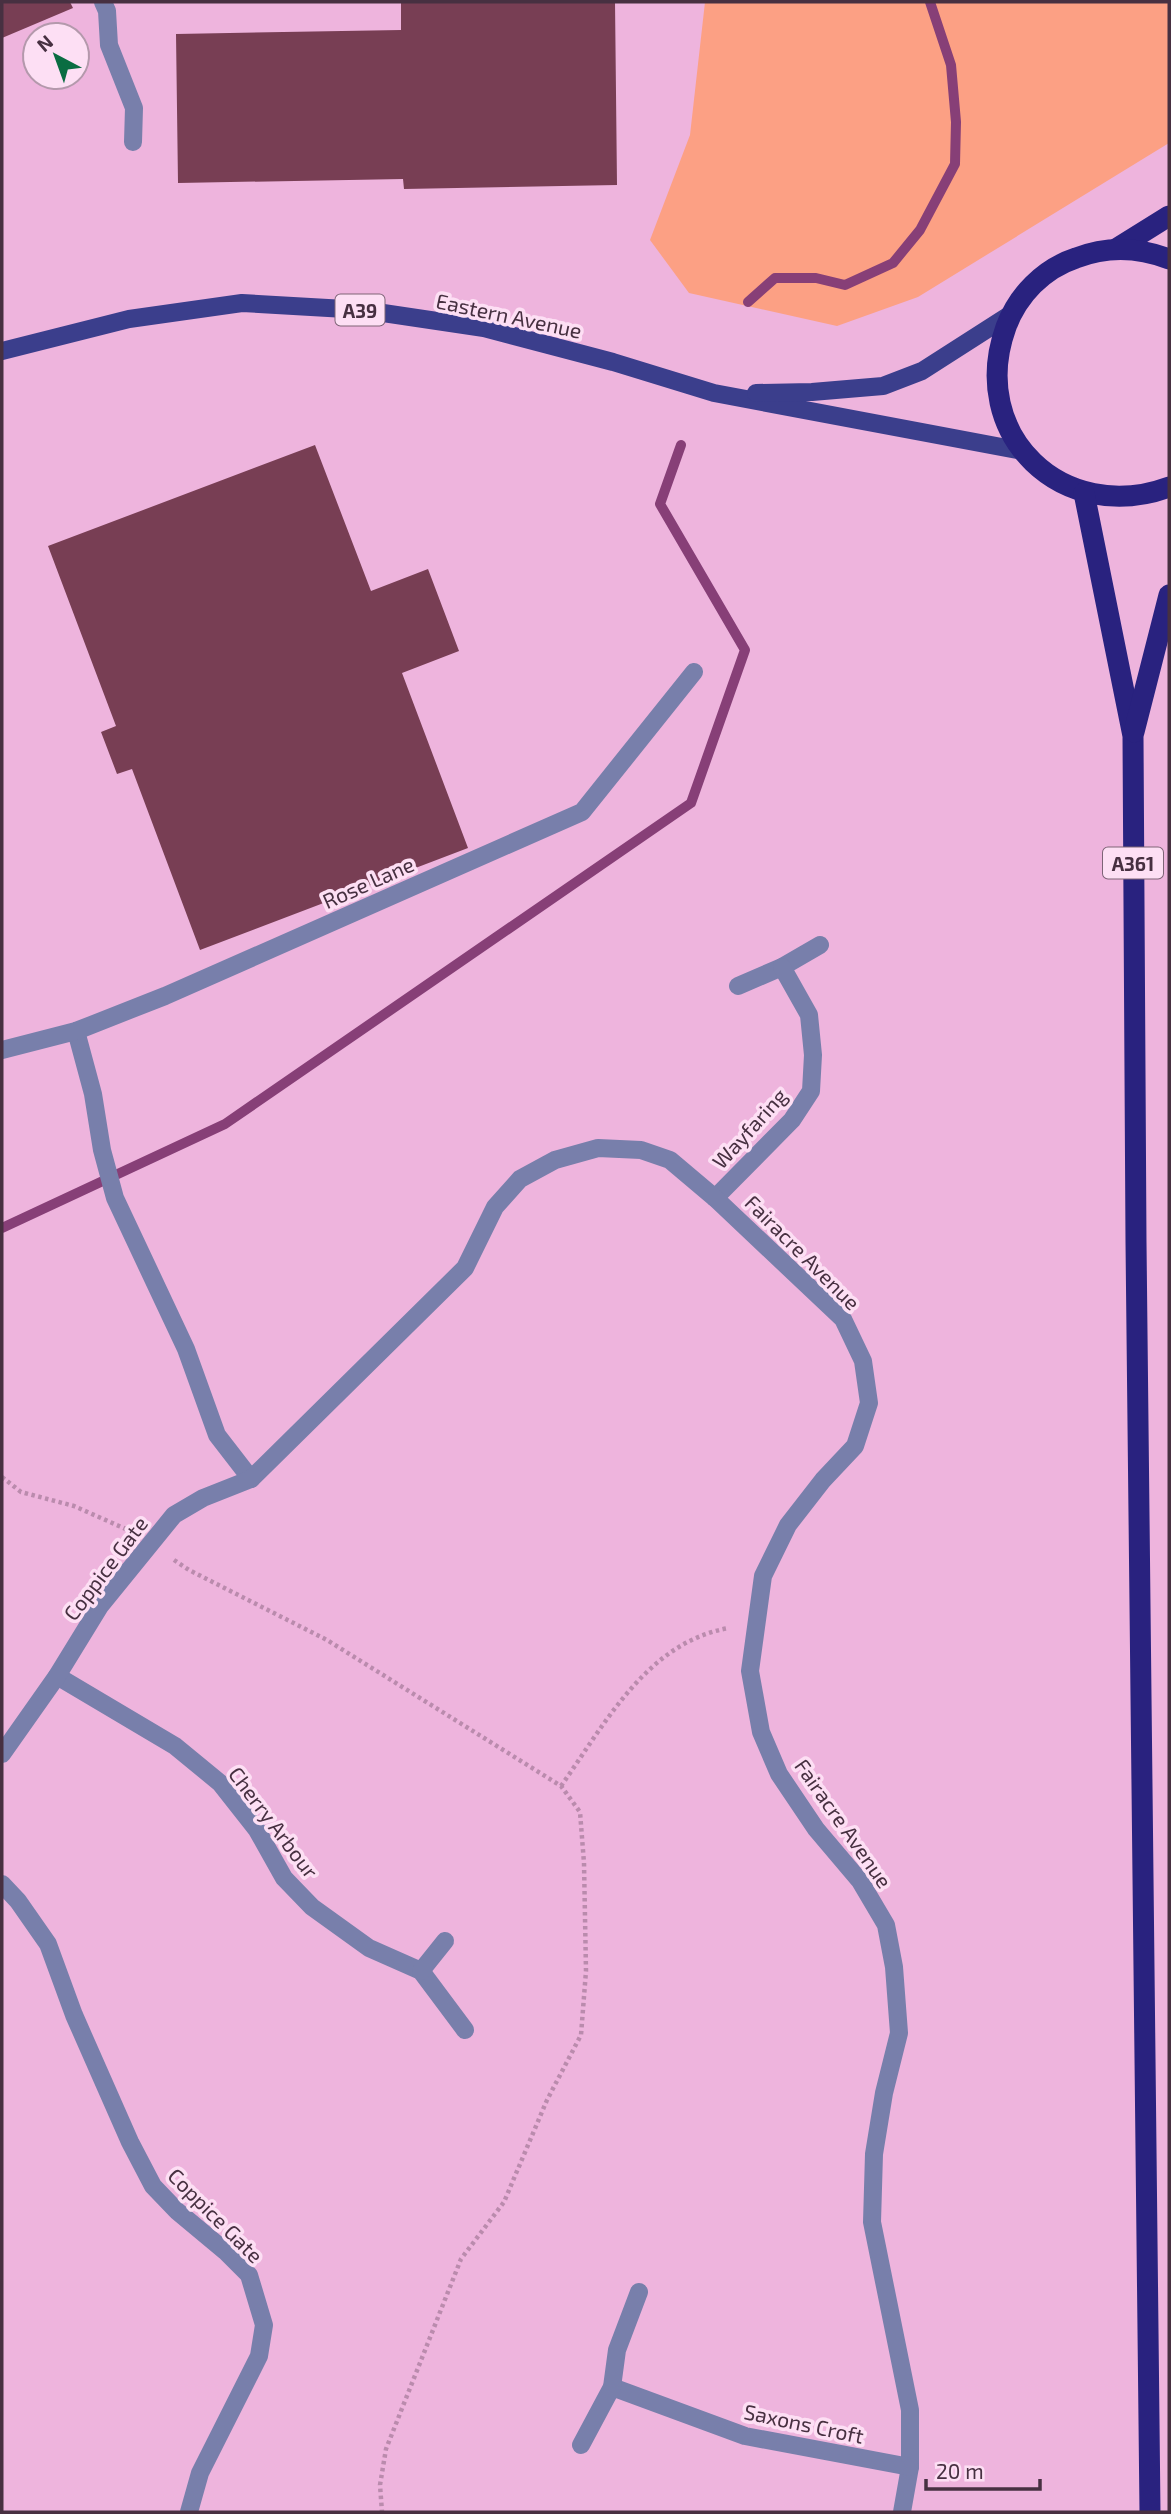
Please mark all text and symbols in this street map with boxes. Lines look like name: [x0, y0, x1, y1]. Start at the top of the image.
north arrow: [21, 21, 91, 91]
text: N: [32, 30, 57, 56]
street label: Eastern Avenue: [434, 287, 584, 343]
road number: A39: [336, 294, 384, 326]
road number: A361: [1103, 848, 1163, 878]
street label: Rose Lane: [319, 851, 417, 913]
street label: Wayfaring: [706, 1083, 792, 1173]
street label: Fairacre Avenue: [740, 1189, 866, 1315]
street label: Coppice Gate: [58, 1511, 152, 1625]
street label: Fairacre Avenue: [790, 1754, 898, 1892]
street label: Cherry Arbour: [224, 1761, 324, 1883]
street label: Coppice Gate: [163, 2162, 269, 2268]
street label: Saxons Croft: [742, 2398, 866, 2448]
scale bar: [926, 2448, 1040, 2492]
text: 20 m: [936, 2458, 984, 2483]

